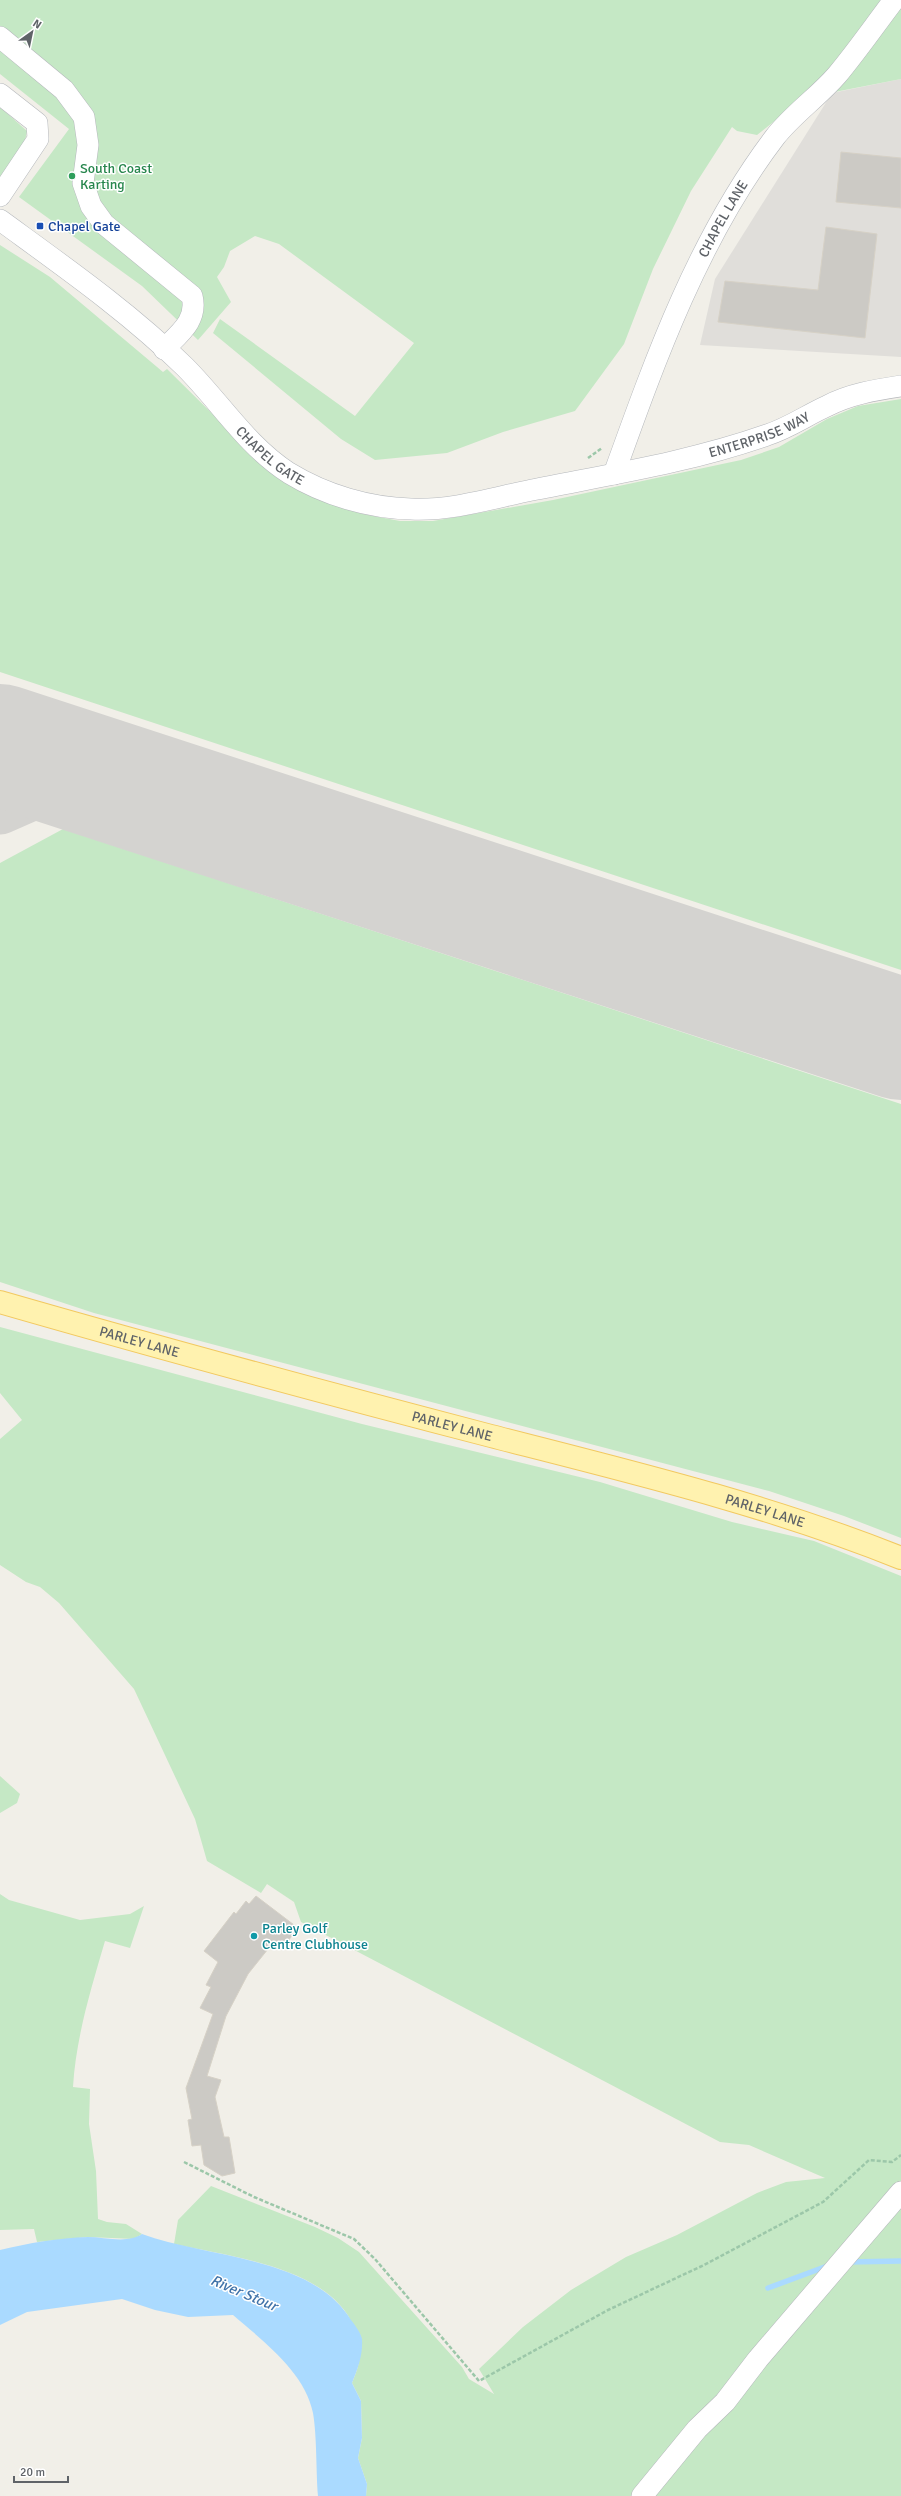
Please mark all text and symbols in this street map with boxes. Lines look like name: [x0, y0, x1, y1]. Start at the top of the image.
north arrow: [12, 12, 52, 52]
text: N: [30, 16, 44, 32]
place label: South Coast Karting: [80, 160, 152, 193]
marker: South Coast Karting: [67, 171, 77, 181]
street label: CHAPEL LANE: [694, 177, 751, 260]
place label: Chapel Gate: [48, 218, 121, 235]
marker: Chapel Gate: [35, 221, 45, 231]
street label: ENTERPRISE WAY: [707, 408, 812, 461]
street label: CHAPEL GATE: [233, 422, 308, 489]
street label: PARLEY LANE: [97, 1322, 182, 1361]
street label: PARLEY LANE: [410, 1407, 494, 1445]
street label: PARLEY LANE: [723, 1490, 807, 1531]
place label: Parley Golf Centre Clubhouse: [262, 1920, 368, 1953]
marker: Parley Golf Centre Clubhouse: [249, 1931, 259, 1941]
water label: River Stour: [208, 2271, 282, 2316]
scale bar: [14, 2458, 68, 2484]
text: 20 m: [20, 2465, 45, 2480]

